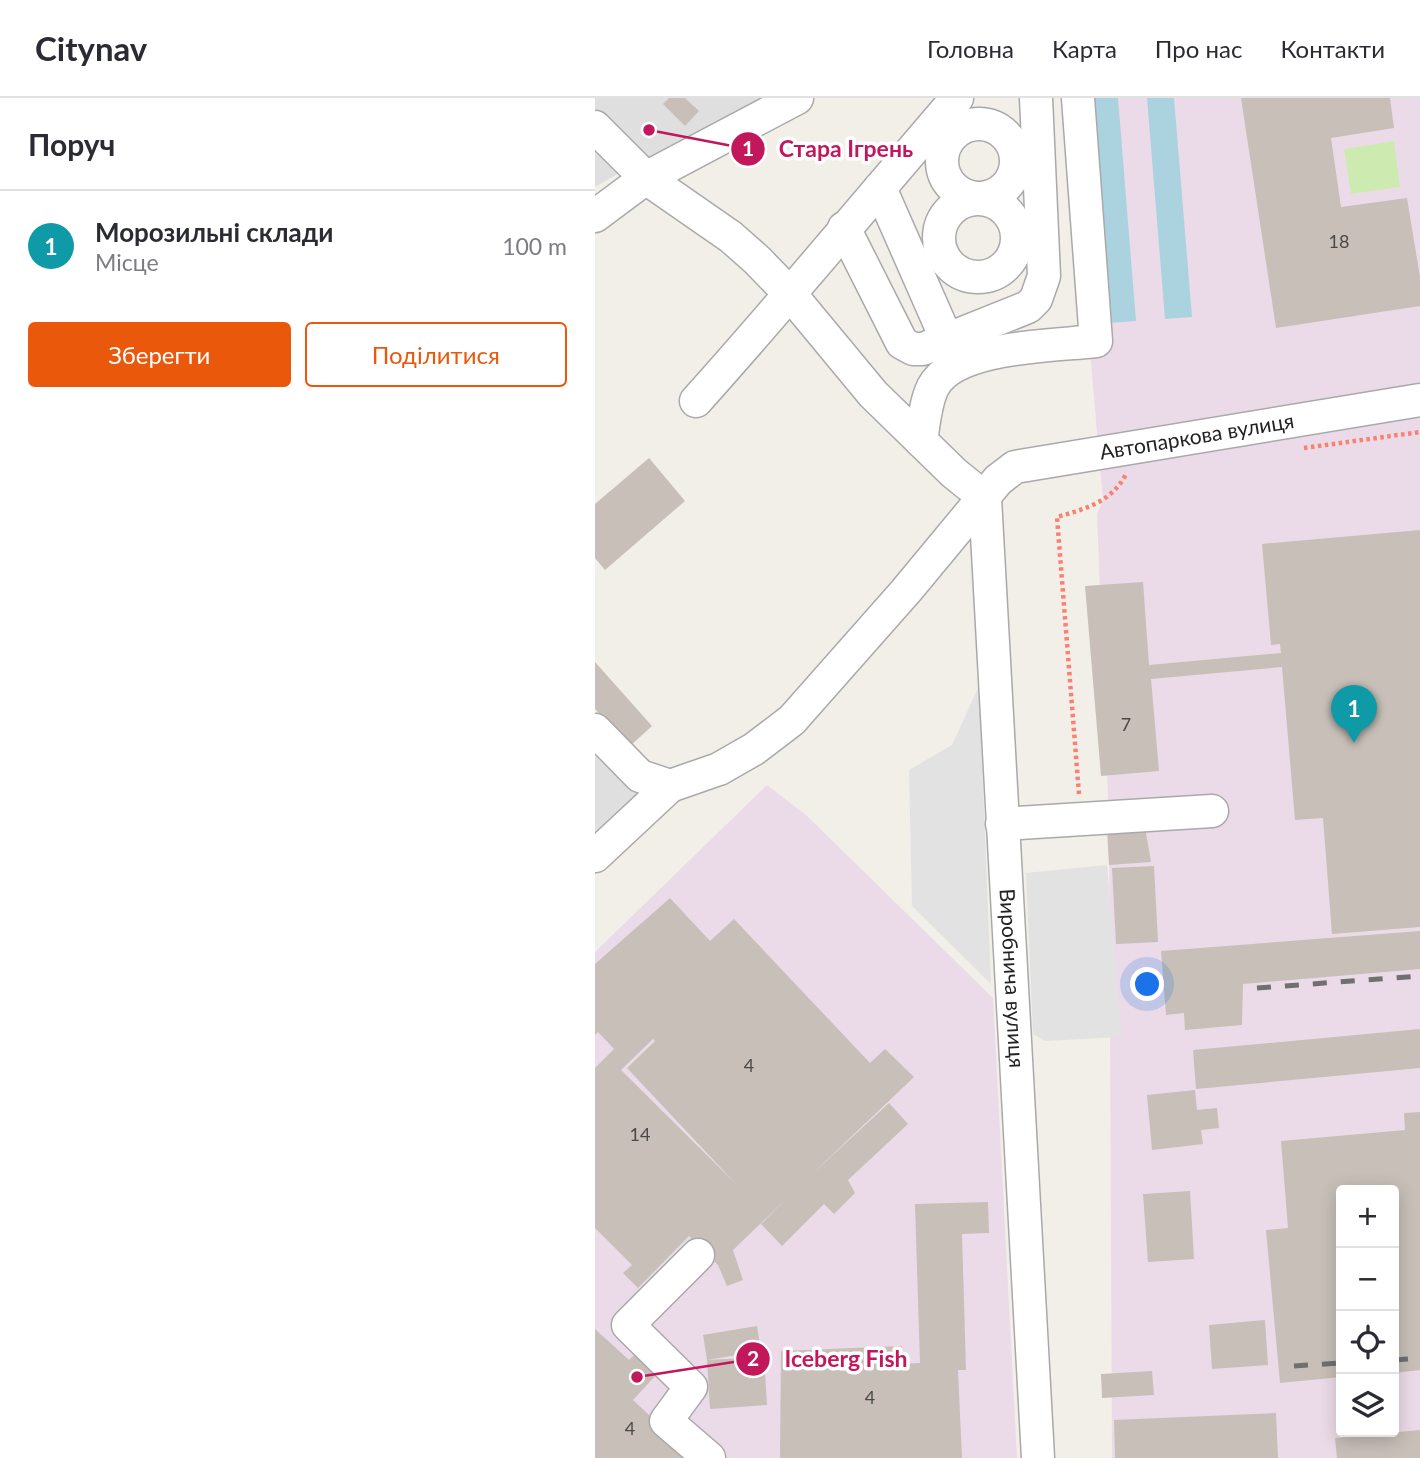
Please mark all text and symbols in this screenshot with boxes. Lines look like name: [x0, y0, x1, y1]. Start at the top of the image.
text: Citynav: [35, 28, 147, 68]
text: Головна: [927, 34, 1014, 63]
text: Карта: [1052, 34, 1117, 63]
text: Про нас: [1155, 34, 1242, 63]
text: Контакти: [1280, 34, 1385, 63]
text: Поруч: [28, 126, 115, 162]
callout: Стара Ігрень: [730, 127, 927, 171]
text: Стара Ігрень: [779, 134, 913, 162]
text: 1: [742, 135, 754, 160]
text: Морозильні склади: [95, 216, 333, 248]
house number: 18: [1329, 230, 1349, 252]
text: 1: [44, 232, 58, 260]
text: 100 m: [502, 232, 567, 260]
text: Місце: [95, 248, 159, 276]
button: Зберегти: [28, 322, 291, 387]
button: Поділитися: [305, 322, 567, 387]
street label: Автопаркова вулиця: [1098, 407, 1296, 464]
pin: 1: [1331, 685, 1377, 743]
house number: 7: [1121, 713, 1131, 735]
street label: Виробнича вулиця: [996, 888, 1030, 1068]
your location: [1130, 967, 1164, 1001]
house number: 4: [744, 1054, 754, 1076]
house number: 14: [630, 1123, 650, 1145]
map controls: [1336, 1185, 1399, 1437]
button: +: [1336, 1185, 1399, 1248]
button: −: [1336, 1248, 1399, 1311]
button: locate: [1336, 1311, 1399, 1374]
callout: Iceberg Fish: [735, 1337, 921, 1381]
text: Iceberg Fish: [784, 1344, 908, 1372]
text: 2: [747, 1345, 759, 1370]
button: layers: [1336, 1374, 1399, 1437]
house number: 4: [865, 1386, 875, 1408]
house number: 4: [625, 1417, 635, 1439]

